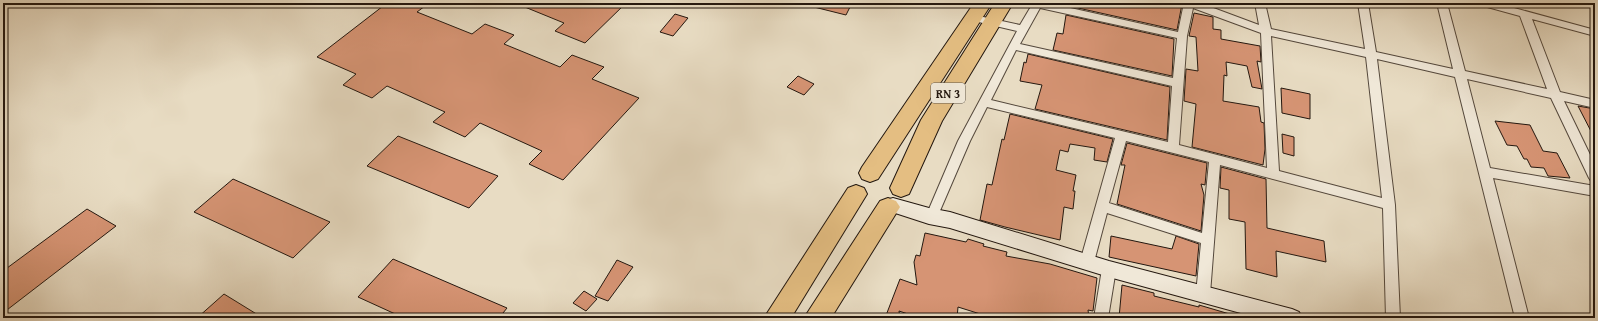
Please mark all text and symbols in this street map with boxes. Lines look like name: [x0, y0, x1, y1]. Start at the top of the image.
road number: RN 3: [931, 83, 965, 103]

